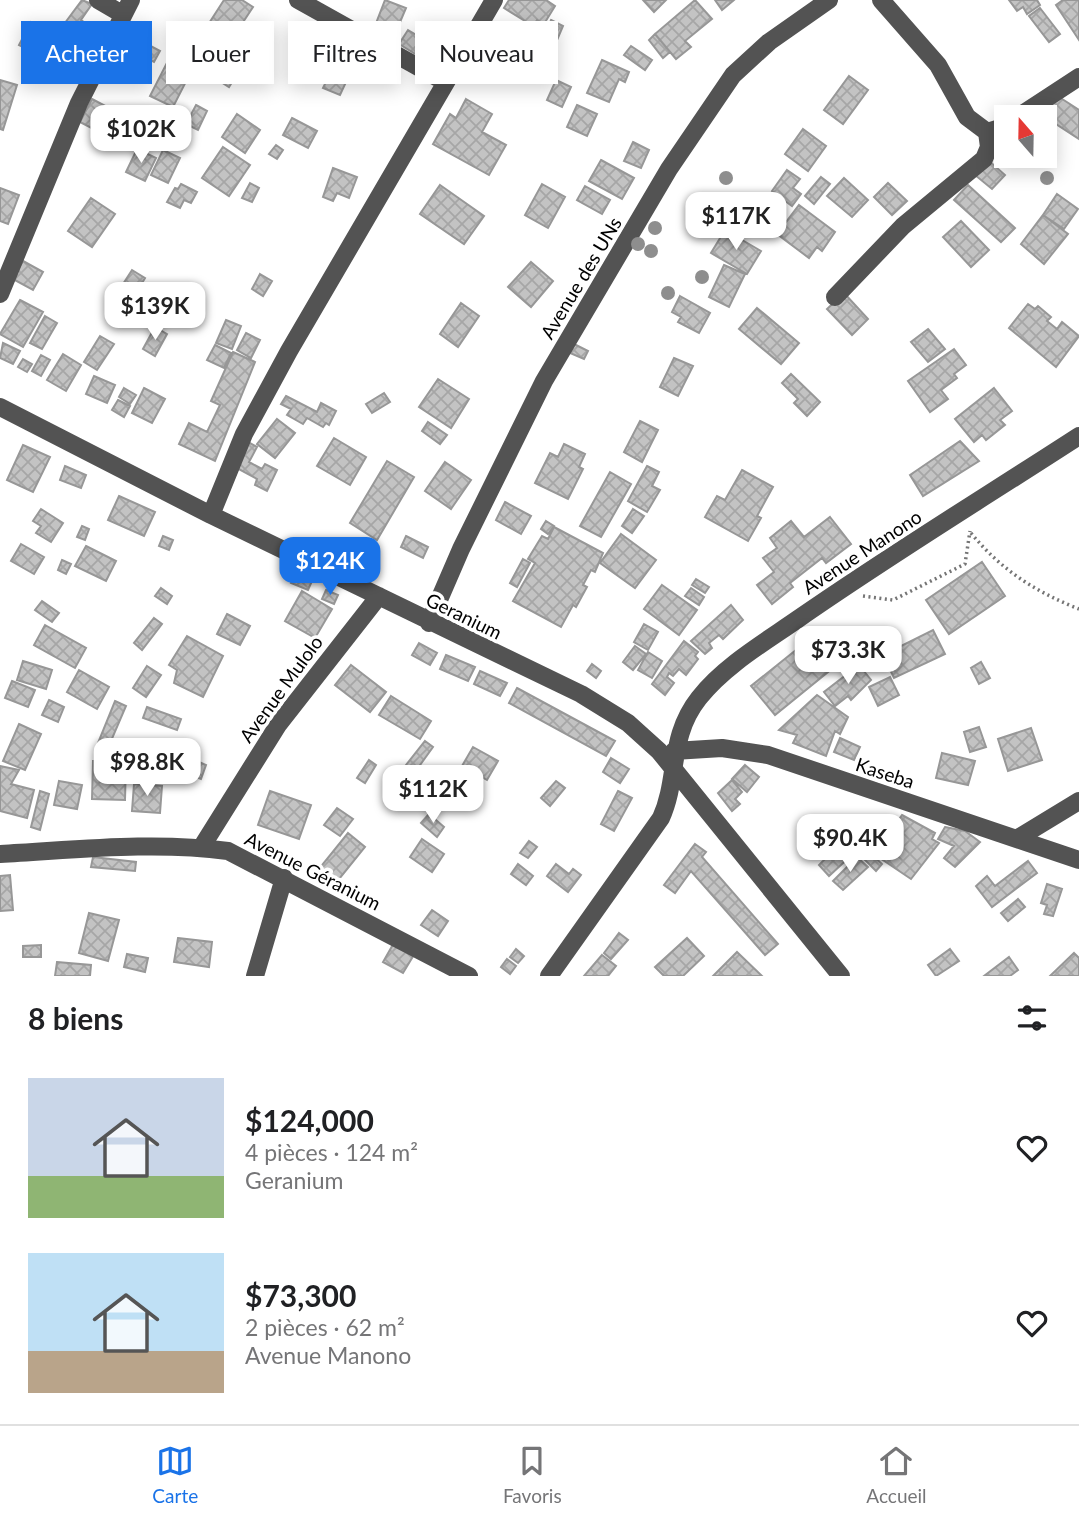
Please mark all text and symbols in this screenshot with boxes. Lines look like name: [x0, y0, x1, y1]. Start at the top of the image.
chip: Acheter: [21, 21, 152, 84]
chip: Louer: [166, 21, 274, 84]
chip: Filtres: [288, 21, 401, 84]
chip: Nouveau: [415, 21, 558, 84]
north arrow: [994, 105, 1057, 168]
map controls: [994, 105, 1057, 168]
pin: $102K: [92, 106, 190, 165]
text: $102K: [106, 114, 176, 142]
pin: $117K: [687, 192, 785, 252]
text: $117K: [701, 201, 771, 229]
street label: Avenue des UNs: [535, 213, 626, 343]
pin: $139K: [106, 282, 204, 342]
text: $139K: [120, 291, 190, 319]
street label: Avenue Manono: [798, 505, 926, 599]
pin: $124K: [281, 538, 379, 597]
text: $124K: [295, 546, 365, 574]
street label: Geranium: [423, 587, 506, 644]
pin: $73.3K: [791, 626, 905, 686]
street label: Avenue Mulolo: [234, 631, 327, 747]
text: $73.3K: [811, 635, 885, 663]
pin: $98.8K: [90, 738, 204, 798]
text: $98.8K: [110, 747, 184, 775]
street label: Kaseba: [853, 752, 917, 793]
pin: $112K: [384, 766, 482, 825]
text: $112K: [398, 774, 468, 802]
pin: $90.4K: [793, 814, 907, 874]
text: $90.4K: [813, 823, 887, 851]
street label: Avenue Géranium: [242, 826, 385, 915]
icon: filters: [1013, 999, 1051, 1037]
text: 8 biens: [28, 1000, 123, 1036]
text: $124,000: [245, 1102, 374, 1138]
icon: home: [84, 1106, 168, 1190]
icon: heart: [1013, 1129, 1051, 1167]
text: 4 pièces · 124 m²: [245, 1138, 418, 1166]
text: Geranium: [245, 1166, 344, 1194]
text: $73,300: [245, 1277, 356, 1313]
icon: home: [84, 1281, 168, 1365]
icon: heart: [1013, 1304, 1051, 1342]
text: 2 pièces · 62 m²: [245, 1313, 405, 1341]
text: Avenue Manono: [245, 1341, 411, 1369]
tab: Carte: [152, 1442, 198, 1507]
tab: Favoris: [503, 1442, 562, 1507]
tab: Accueil: [866, 1442, 927, 1507]

